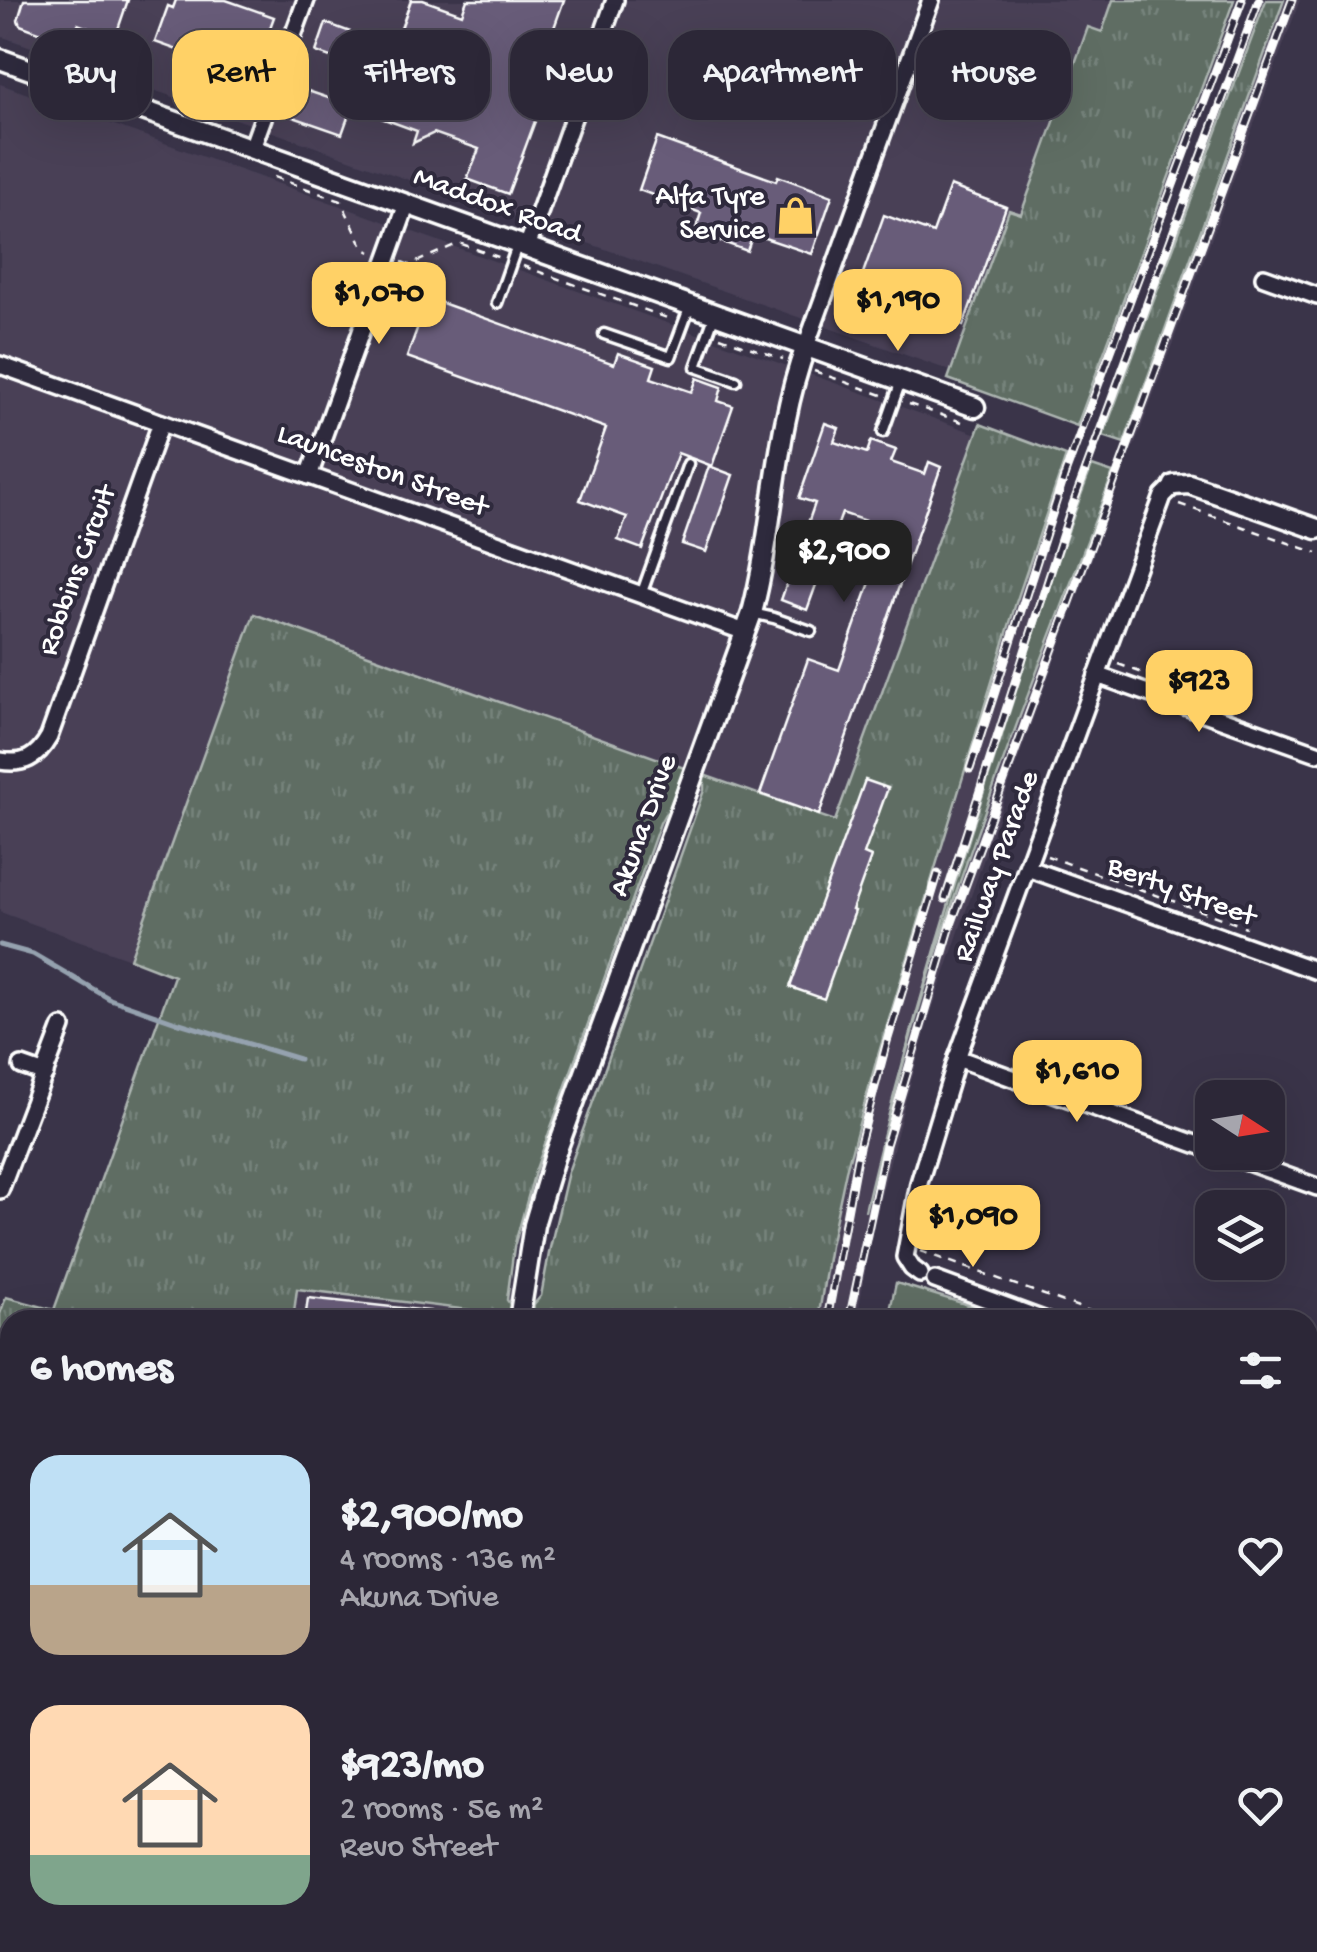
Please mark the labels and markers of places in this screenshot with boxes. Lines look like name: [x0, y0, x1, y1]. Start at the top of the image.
place label: Alfa Tyre Service: [655, 181, 766, 250]
shop icon: Alfa Tyre Service: [774, 194, 816, 236]
pin: $1,070: [298, 262, 460, 347]
pin: $1,190: [817, 269, 979, 354]
pin: $2,900: [763, 520, 925, 605]
pin: $923: [1140, 650, 1258, 735]
pin: $1,610: [996, 1040, 1158, 1125]
pin: $1,090: [892, 1185, 1054, 1270]

